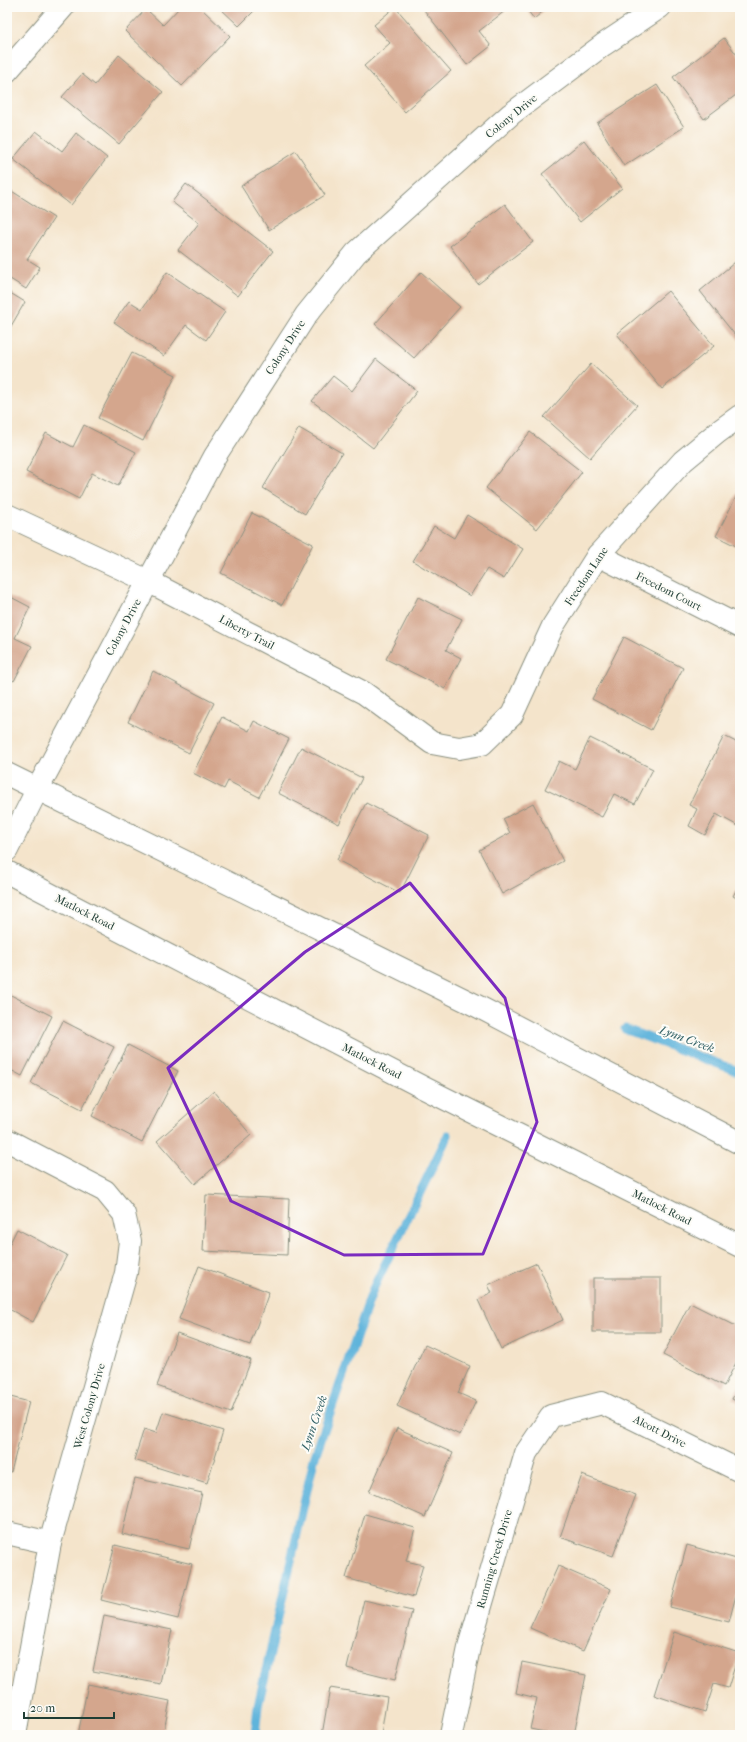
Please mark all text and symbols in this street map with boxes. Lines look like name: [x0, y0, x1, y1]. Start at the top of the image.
street label: Colony Drive: [483, 91, 540, 141]
street label: Colony Drive: [263, 317, 308, 377]
street label: Freedom Lane: [562, 544, 611, 608]
street label: Freedom Court: [634, 569, 704, 614]
street label: Colony Drive: [103, 596, 144, 658]
street label: Liberty Trail: [217, 612, 277, 652]
street label: Matlock Road: [53, 892, 118, 933]
water label: Lynn Creek: [657, 1022, 716, 1055]
street label: Matlock Road: [340, 1041, 405, 1082]
street label: Matlock Road: [630, 1187, 695, 1228]
street label: West Colony Drive: [71, 1361, 108, 1451]
water label: Lynn Creek: [298, 1393, 330, 1453]
street label: Alcott Drive: [630, 1412, 689, 1451]
street label: Running Creek Drive: [474, 1508, 515, 1610]
scale bar: [24, 1694, 114, 1720]
text: 20 m: [30, 1701, 55, 1715]

